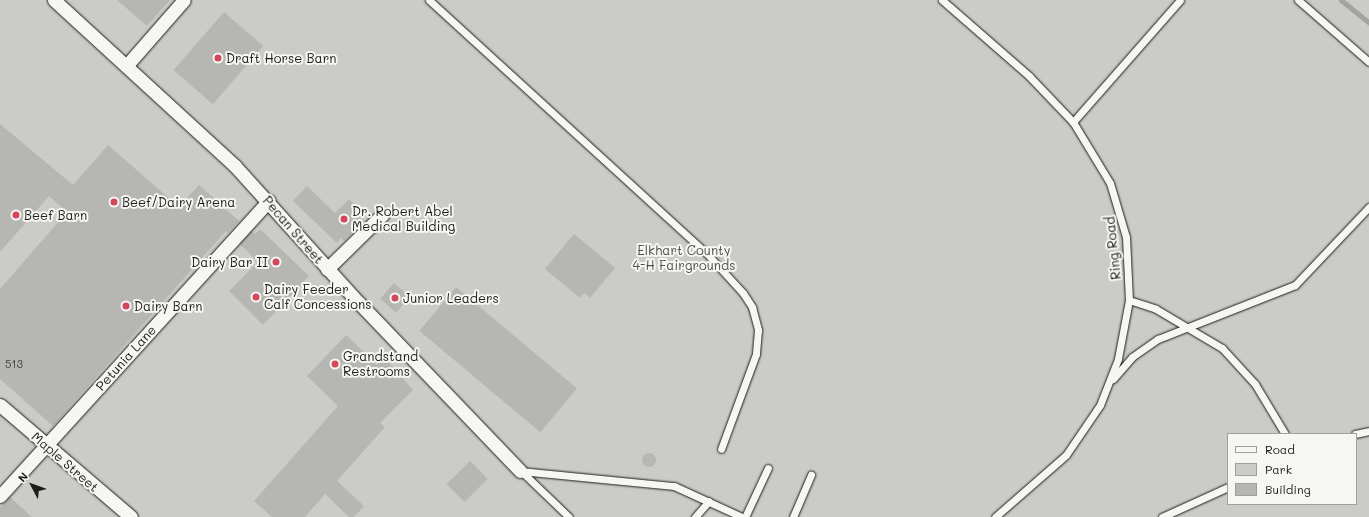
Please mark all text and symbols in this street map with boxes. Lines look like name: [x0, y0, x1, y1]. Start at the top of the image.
place label: Draft Horse Barn: [226, 50, 336, 66]
marker: Draft Horse Barn: [213, 53, 223, 63]
street label: Pecan Street: [259, 193, 327, 267]
place label: Beef/Dairy Arena: [122, 194, 235, 210]
marker: Beef/Dairy Arena: [109, 197, 119, 207]
place label: Dr. Robert Abel Medical Building: [352, 204, 455, 235]
place label: Beef Barn: [24, 207, 87, 223]
marker: Beef Barn: [11, 210, 21, 220]
marker: Dr. Robert Abel Medical Building: [339, 214, 349, 224]
street label: Ring Road: [1102, 216, 1124, 280]
park label: Elkhart County 4-H Fairgrounds: [632, 243, 736, 274]
place label: Dairy Bar II: [191, 254, 268, 270]
marker: Dairy Bar II: [271, 257, 281, 267]
place label: Dairy Feeder Calf Concessions: [264, 282, 372, 313]
place label: Junior Leaders: [403, 290, 499, 306]
marker: Dairy Feeder Calf Concessions: [251, 292, 261, 302]
marker: Junior Leaders: [390, 293, 400, 303]
place label: Dairy Barn: [134, 298, 202, 314]
marker: Dairy Barn: [121, 301, 131, 311]
street label: Petunia Lane: [93, 322, 159, 394]
place label: Grandstand Restrooms: [343, 349, 418, 380]
house number: 513: [5, 357, 23, 371]
marker: Grandstand Restrooms: [330, 359, 340, 369]
street label: Maple Street: [28, 429, 102, 495]
legend: [1227, 433, 1357, 505]
text: Road: [1265, 441, 1295, 457]
text: Park: [1265, 461, 1292, 477]
north arrow: [12, 465, 52, 505]
text: N: [14, 469, 31, 485]
text: Building: [1265, 481, 1311, 497]

